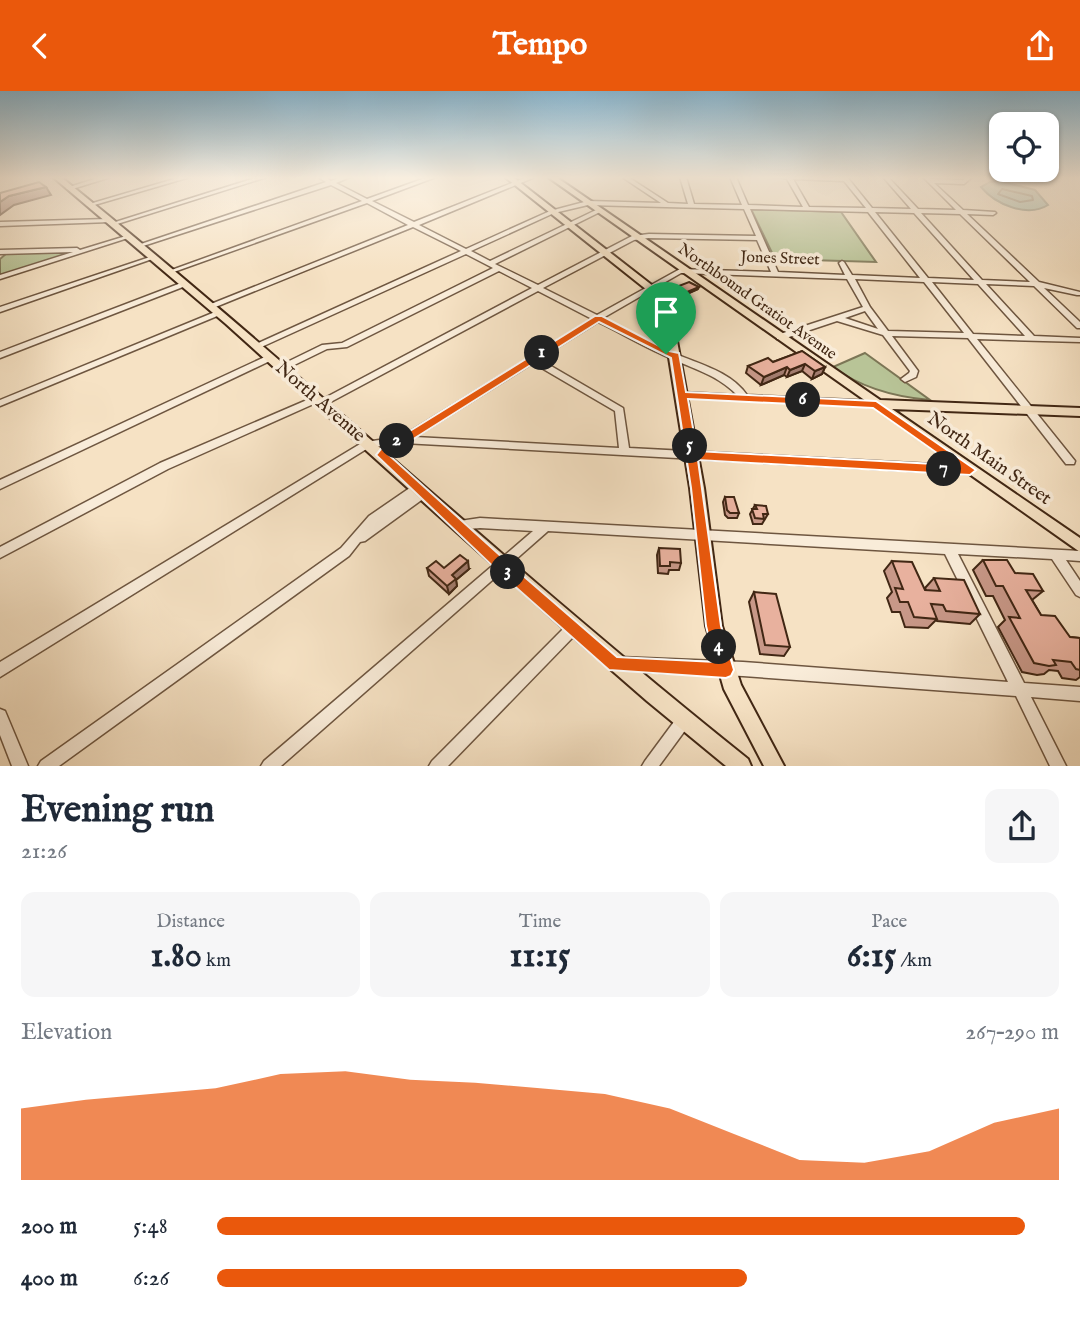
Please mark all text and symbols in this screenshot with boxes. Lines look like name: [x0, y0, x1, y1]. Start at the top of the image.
text: Tempo: [493, 25, 587, 66]
icon: back: [21, 27, 59, 65]
icon: share: [1021, 27, 1059, 65]
map controls: [989, 112, 1059, 182]
button: locate: [989, 112, 1059, 182]
street label: Northbound Gratiot Avenue: [674, 239, 840, 365]
street label: Jones Street: [738, 248, 821, 270]
pin: [636, 282, 696, 354]
icon: arrive: [647, 293, 685, 331]
pin: 1: [524, 335, 560, 371]
text: 1: [538, 340, 545, 364]
street label: North Avenue: [270, 356, 370, 448]
pin: 6: [786, 383, 820, 417]
text: 6: [798, 387, 807, 411]
street label: North Main Street: [922, 407, 1056, 511]
pin: 2: [380, 423, 414, 459]
text: 2: [392, 428, 401, 452]
pin: 5: [672, 429, 708, 463]
text: 5: [686, 433, 693, 457]
pin: 7: [926, 451, 962, 487]
text: 7: [939, 456, 948, 480]
pin: 3: [490, 554, 526, 589]
text: 3: [504, 559, 511, 583]
pin: 4: [702, 629, 736, 665]
text: 4: [714, 634, 723, 658]
text: Evening run: [21, 787, 215, 835]
button: share: [985, 789, 1059, 863]
text: 21:26: [21, 837, 67, 866]
text: Distance: [156, 910, 225, 934]
text: Time: [519, 910, 561, 934]
text: Pace: [871, 910, 907, 934]
text: 1.80: [150, 934, 202, 979]
text: 11:15: [509, 934, 571, 979]
text: 6:15: [847, 934, 896, 979]
text: km: [202, 949, 231, 973]
text: /km: [896, 949, 932, 973]
text: Elevation: [21, 1018, 112, 1047]
text: 267–290 m: [965, 1018, 1059, 1047]
text: 200 m: [21, 1212, 77, 1241]
text: 5:48: [133, 1212, 168, 1241]
text: 400 m: [21, 1264, 78, 1293]
text: 6:26: [133, 1264, 169, 1293]

